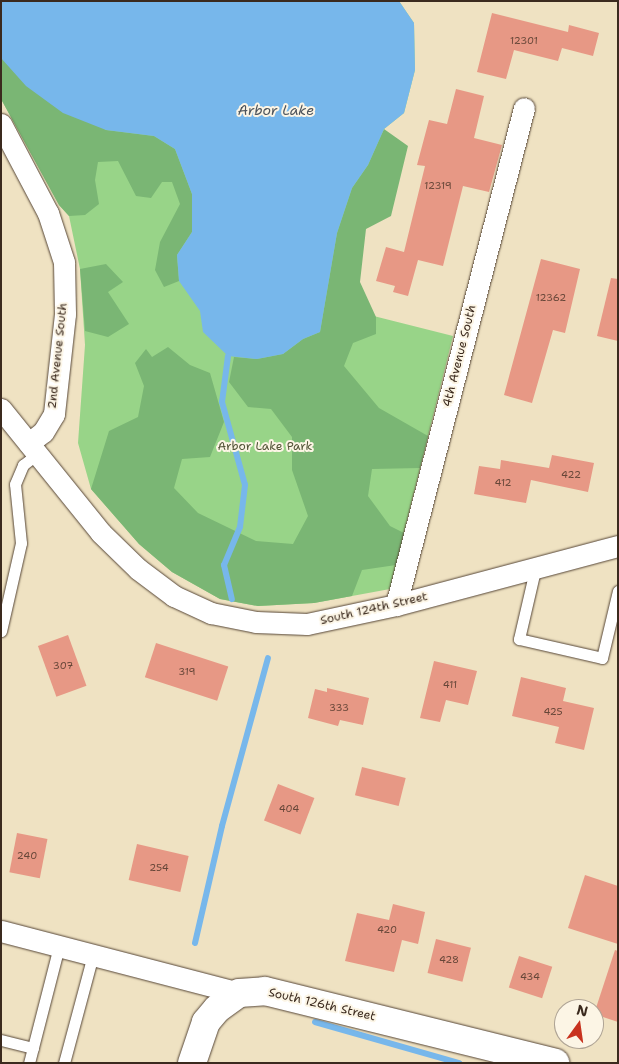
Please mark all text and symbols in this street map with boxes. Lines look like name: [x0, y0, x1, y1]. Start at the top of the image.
house number: 12301: [510, 35, 538, 47]
water label: Arbor Lake: [238, 102, 314, 118]
house number: 12319: [424, 180, 452, 192]
house number: 12362: [536, 292, 566, 304]
street label: 2nd Avenue South: [45, 302, 71, 410]
street label: 4th Avenue South: [440, 304, 480, 408]
park label: Arbor Lake Park: [218, 440, 312, 454]
house number: 422: [561, 469, 581, 481]
house number: 412: [494, 477, 512, 489]
street label: South 124th Street: [319, 590, 429, 628]
house number: 307: [53, 660, 73, 672]
house number: 319: [178, 666, 196, 678]
house number: 411: [443, 679, 457, 691]
house number: 333: [329, 702, 349, 714]
house number: 425: [543, 706, 563, 718]
house number: 404: [279, 803, 299, 815]
house number: 240: [17, 850, 37, 862]
house number: 254: [149, 862, 169, 874]
house number: 420: [377, 924, 397, 936]
house number: 428: [439, 954, 459, 966]
house number: 434: [520, 971, 540, 983]
street label: South 126th Street: [267, 986, 377, 1024]
north arrow: [554, 999, 604, 1049]
text: N: [575, 1000, 590, 1020]

